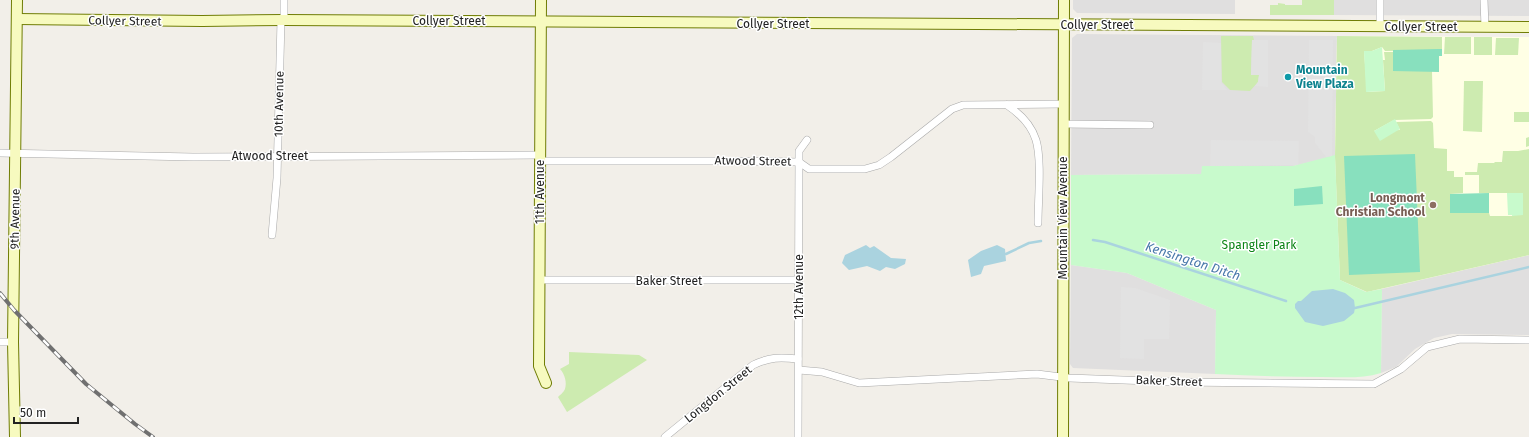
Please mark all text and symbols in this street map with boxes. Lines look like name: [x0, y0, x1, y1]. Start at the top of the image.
street label: Collyer Street: [88, 13, 162, 29]
street label: Collyer Street: [412, 14, 486, 28]
street label: Collyer Street: [736, 17, 810, 31]
street label: Collyer Street: [1060, 18, 1134, 32]
street label: Collyer Street: [1384, 20, 1458, 34]
place label: Mountain View Plaza: [1295, 63, 1354, 91]
street label: 10th Avenue: [271, 71, 287, 137]
marker: Mountain View Plaza: [1283, 72, 1293, 82]
street label: Atwood Street: [232, 149, 309, 163]
street label: Atwood Street: [715, 153, 792, 169]
street label: Mountain View Avenue: [1056, 157, 1070, 279]
street label: 11th Avenue: [533, 160, 547, 224]
street label: 9th Avenue: [7, 189, 23, 249]
place label: Longmont Christian School: [1336, 191, 1425, 219]
marker: Longmont Christian School: [1428, 200, 1438, 210]
park label: Spangler Park: [1222, 238, 1297, 252]
water label: Kensington Ditch: [1144, 239, 1242, 283]
street label: 12th Avenue: [792, 254, 806, 320]
street label: Baker Street: [636, 274, 703, 288]
street label: Longdon Street: [681, 362, 755, 425]
street label: Baker Street: [1135, 373, 1203, 389]
scale bar: [14, 399, 78, 425]
text: 50 m: [20, 406, 46, 420]

